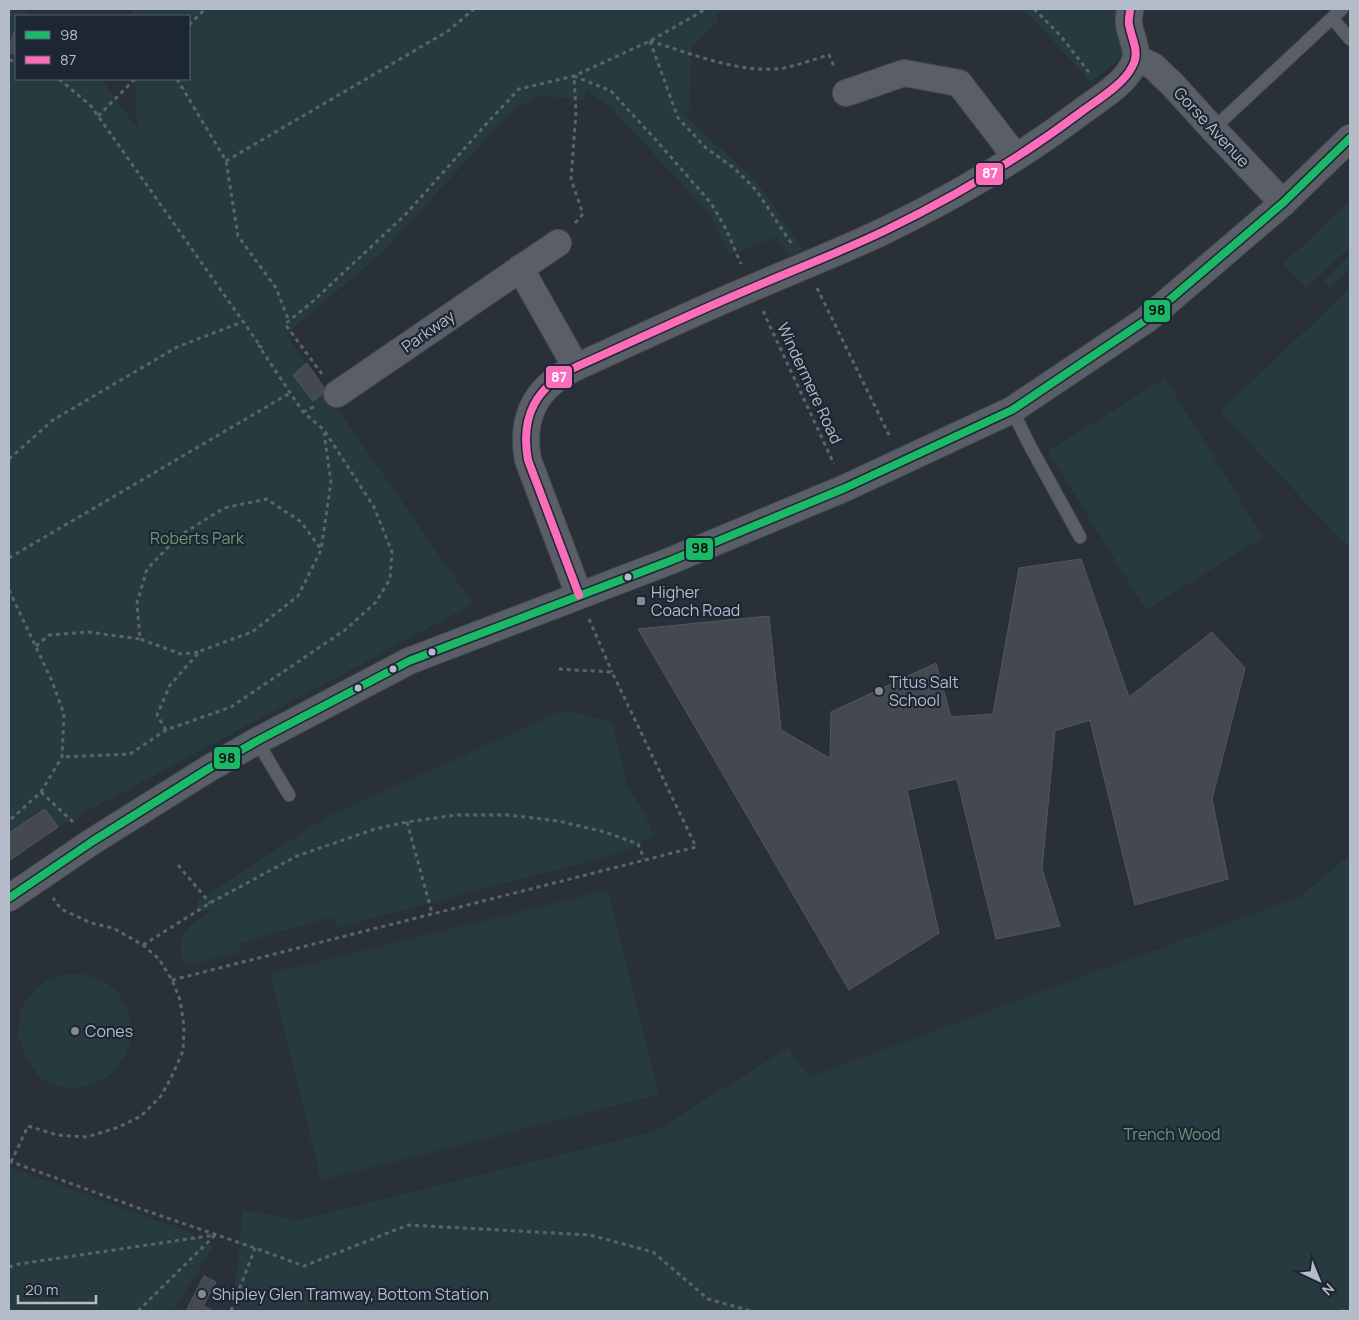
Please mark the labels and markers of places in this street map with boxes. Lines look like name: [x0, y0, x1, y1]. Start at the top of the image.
unlabelled marker: [623, 572, 633, 582]
place label: Higher Coach Road: [651, 581, 740, 621]
marker: Higher Coach Road: [635, 595, 647, 607]
unlabelled marker: [427, 647, 437, 657]
unlabelled marker: [388, 664, 398, 674]
place label: Titus Salt School: [889, 671, 959, 711]
unlabelled marker: [353, 683, 363, 693]
marker: Titus Salt School: [873, 685, 885, 697]
place label: Cones: [85, 1020, 133, 1042]
marker: Cones: [69, 1025, 81, 1037]
place label: Shipley Glen Tramway, Bottom Station: [212, 1283, 489, 1305]
marker: Shipley Glen Tramway, Bottom Station: [196, 1288, 208, 1300]

